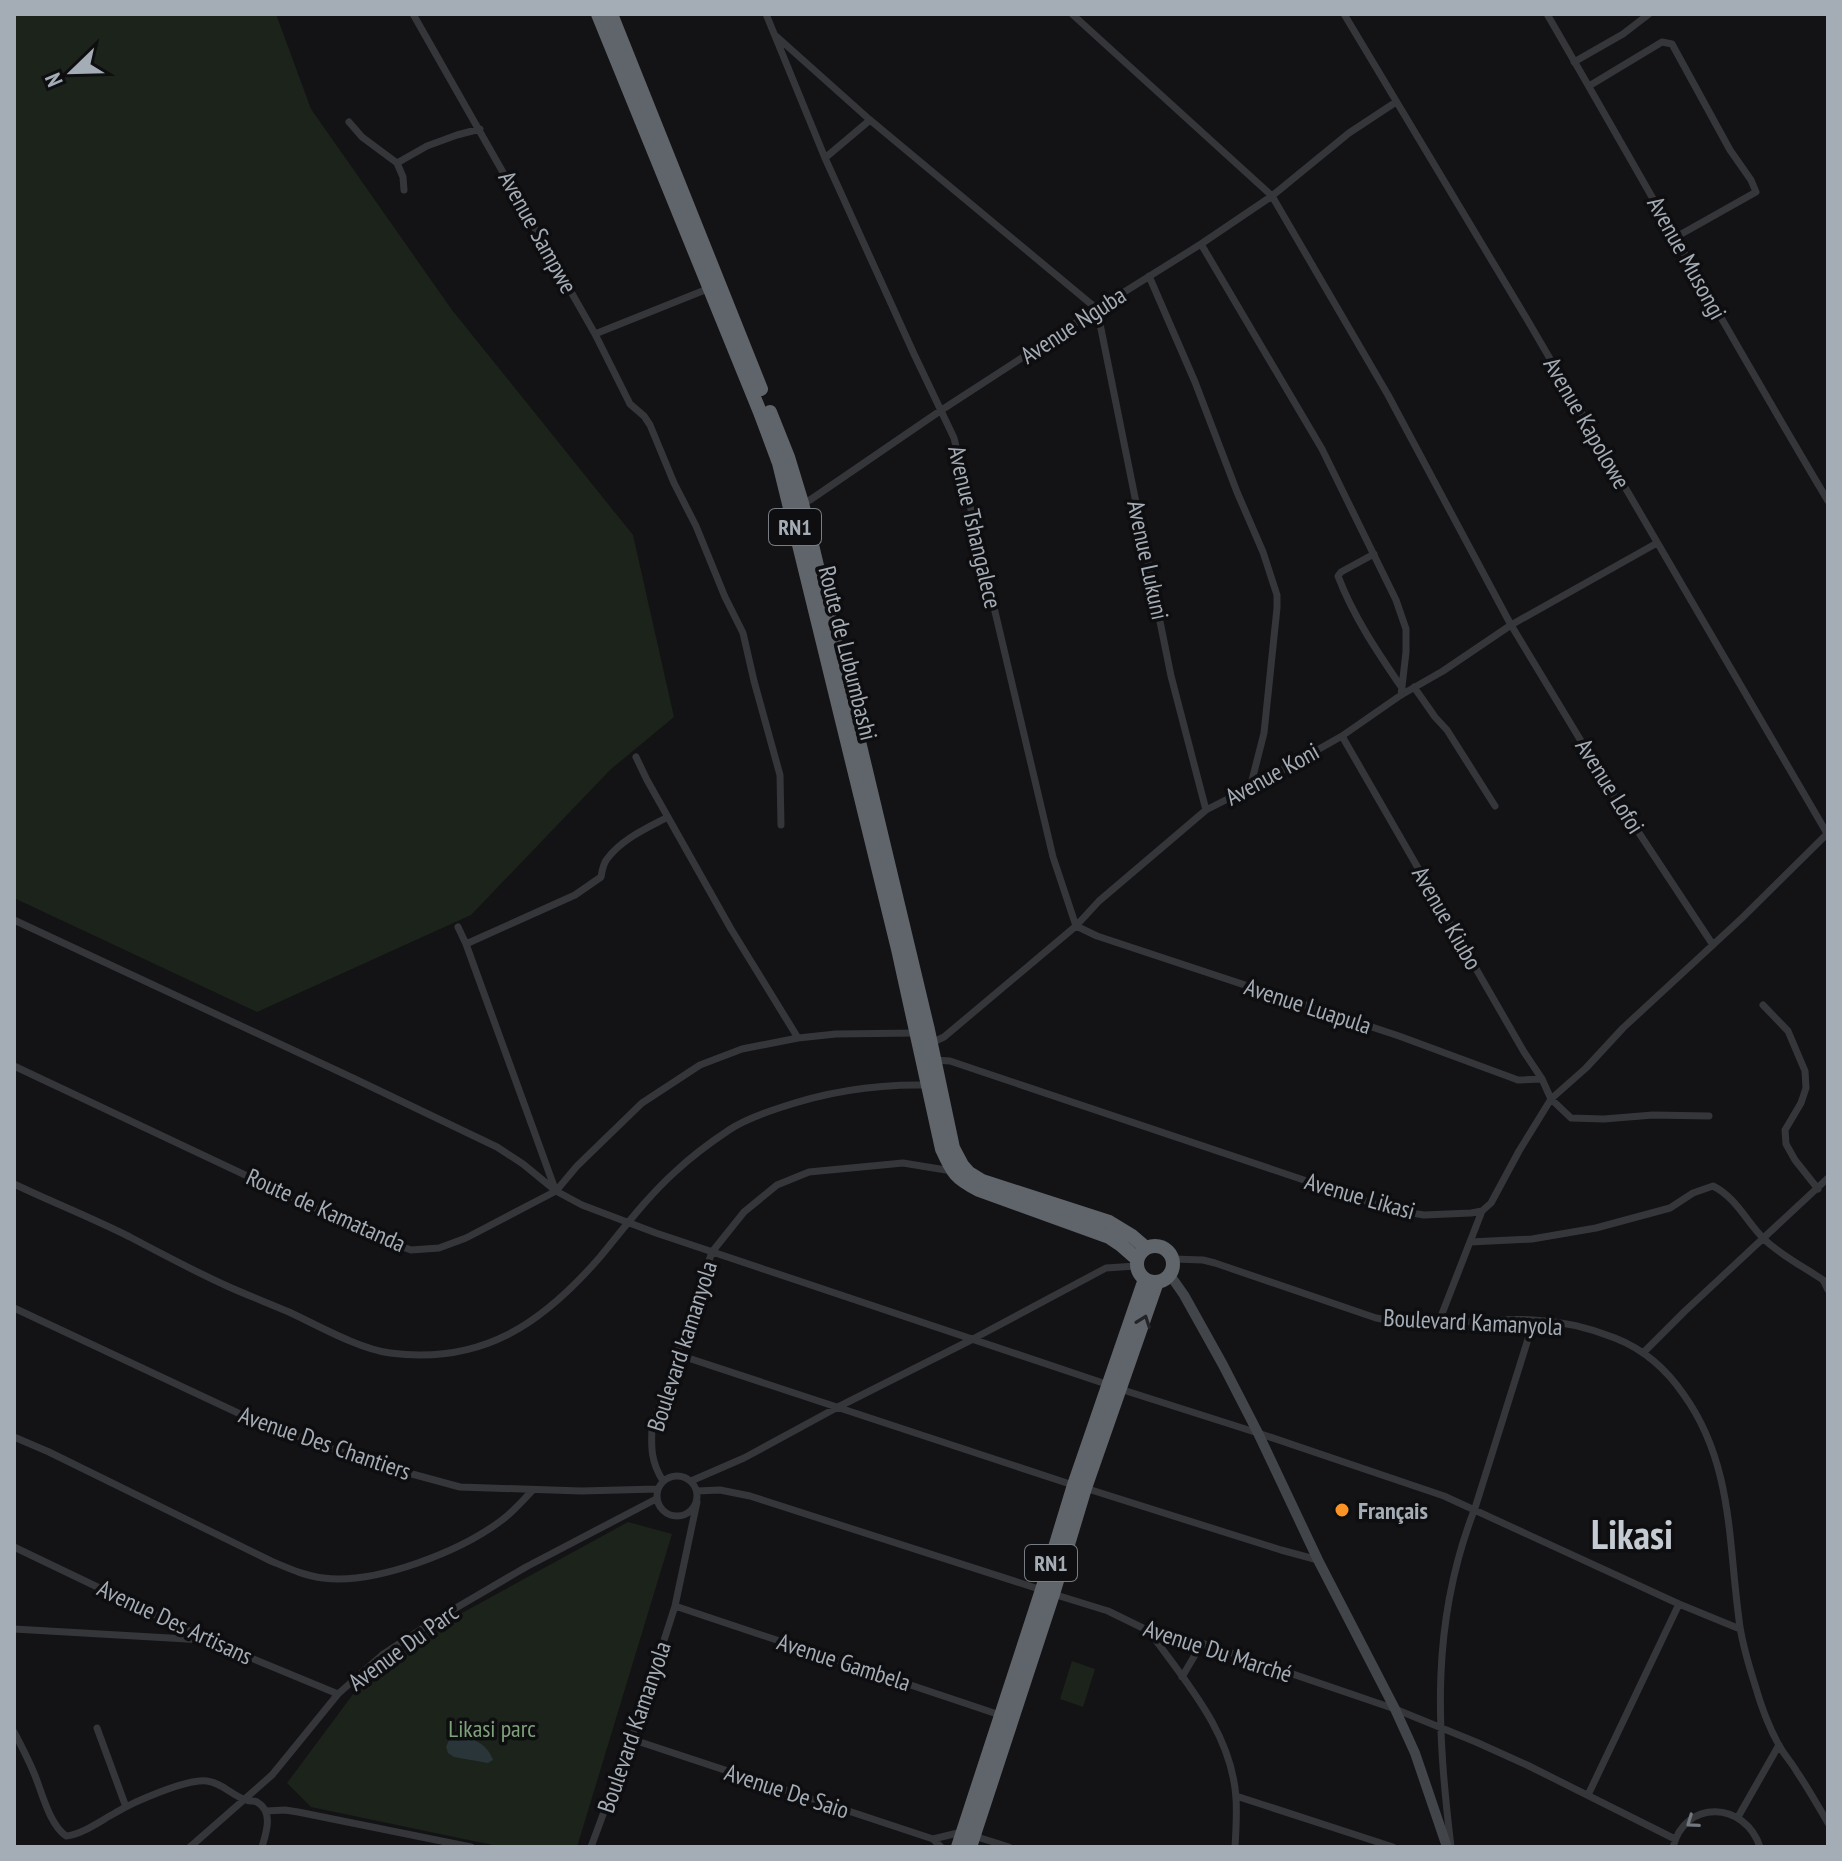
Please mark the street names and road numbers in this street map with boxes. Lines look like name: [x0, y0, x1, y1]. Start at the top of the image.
street label: Avenue Sampwe: [492, 165, 584, 299]
street label: Avenue Musongi: [1640, 191, 1734, 325]
street label: Avenue Nguba: [1014, 279, 1132, 371]
street label: Avenue Kapolowe: [1537, 352, 1637, 494]
street label: Avenue Tshangalece: [941, 443, 1009, 611]
street label: Avenue Lukuni: [1120, 497, 1176, 623]
road number: RN1: [769, 509, 821, 545]
street label: Route de Lubumbashi: [811, 563, 885, 743]
street label: Avenue Lofoi: [1569, 733, 1651, 839]
street label: Avenue Koni: [1220, 736, 1324, 812]
street label: Avenue Kiubo: [1405, 861, 1489, 975]
street label: Avenue Luapula: [1241, 971, 1375, 1041]
street label: Route de Kamatanda: [242, 1161, 410, 1259]
street label: Avenue Likasi: [1301, 1166, 1419, 1226]
street label: Boulevard kamanyola: [640, 1257, 724, 1435]
street label: Boulevard Kamanyola: [1383, 1302, 1563, 1342]
street label: Avenue Des Chantiers: [235, 1399, 415, 1487]
road number: RN1: [1025, 1545, 1077, 1581]
street label: Avenue Des Artisans: [93, 1573, 257, 1671]
street label: Avenue Du Parc: [342, 1596, 465, 1697]
street label: Avenue Du Marché: [1140, 1612, 1296, 1690]
street label: Avenue Gambela: [773, 1626, 915, 1698]
street label: Boulevard Kamanyola: [590, 1637, 678, 1817]
street label: Avenue De Saio: [721, 1756, 853, 1826]

